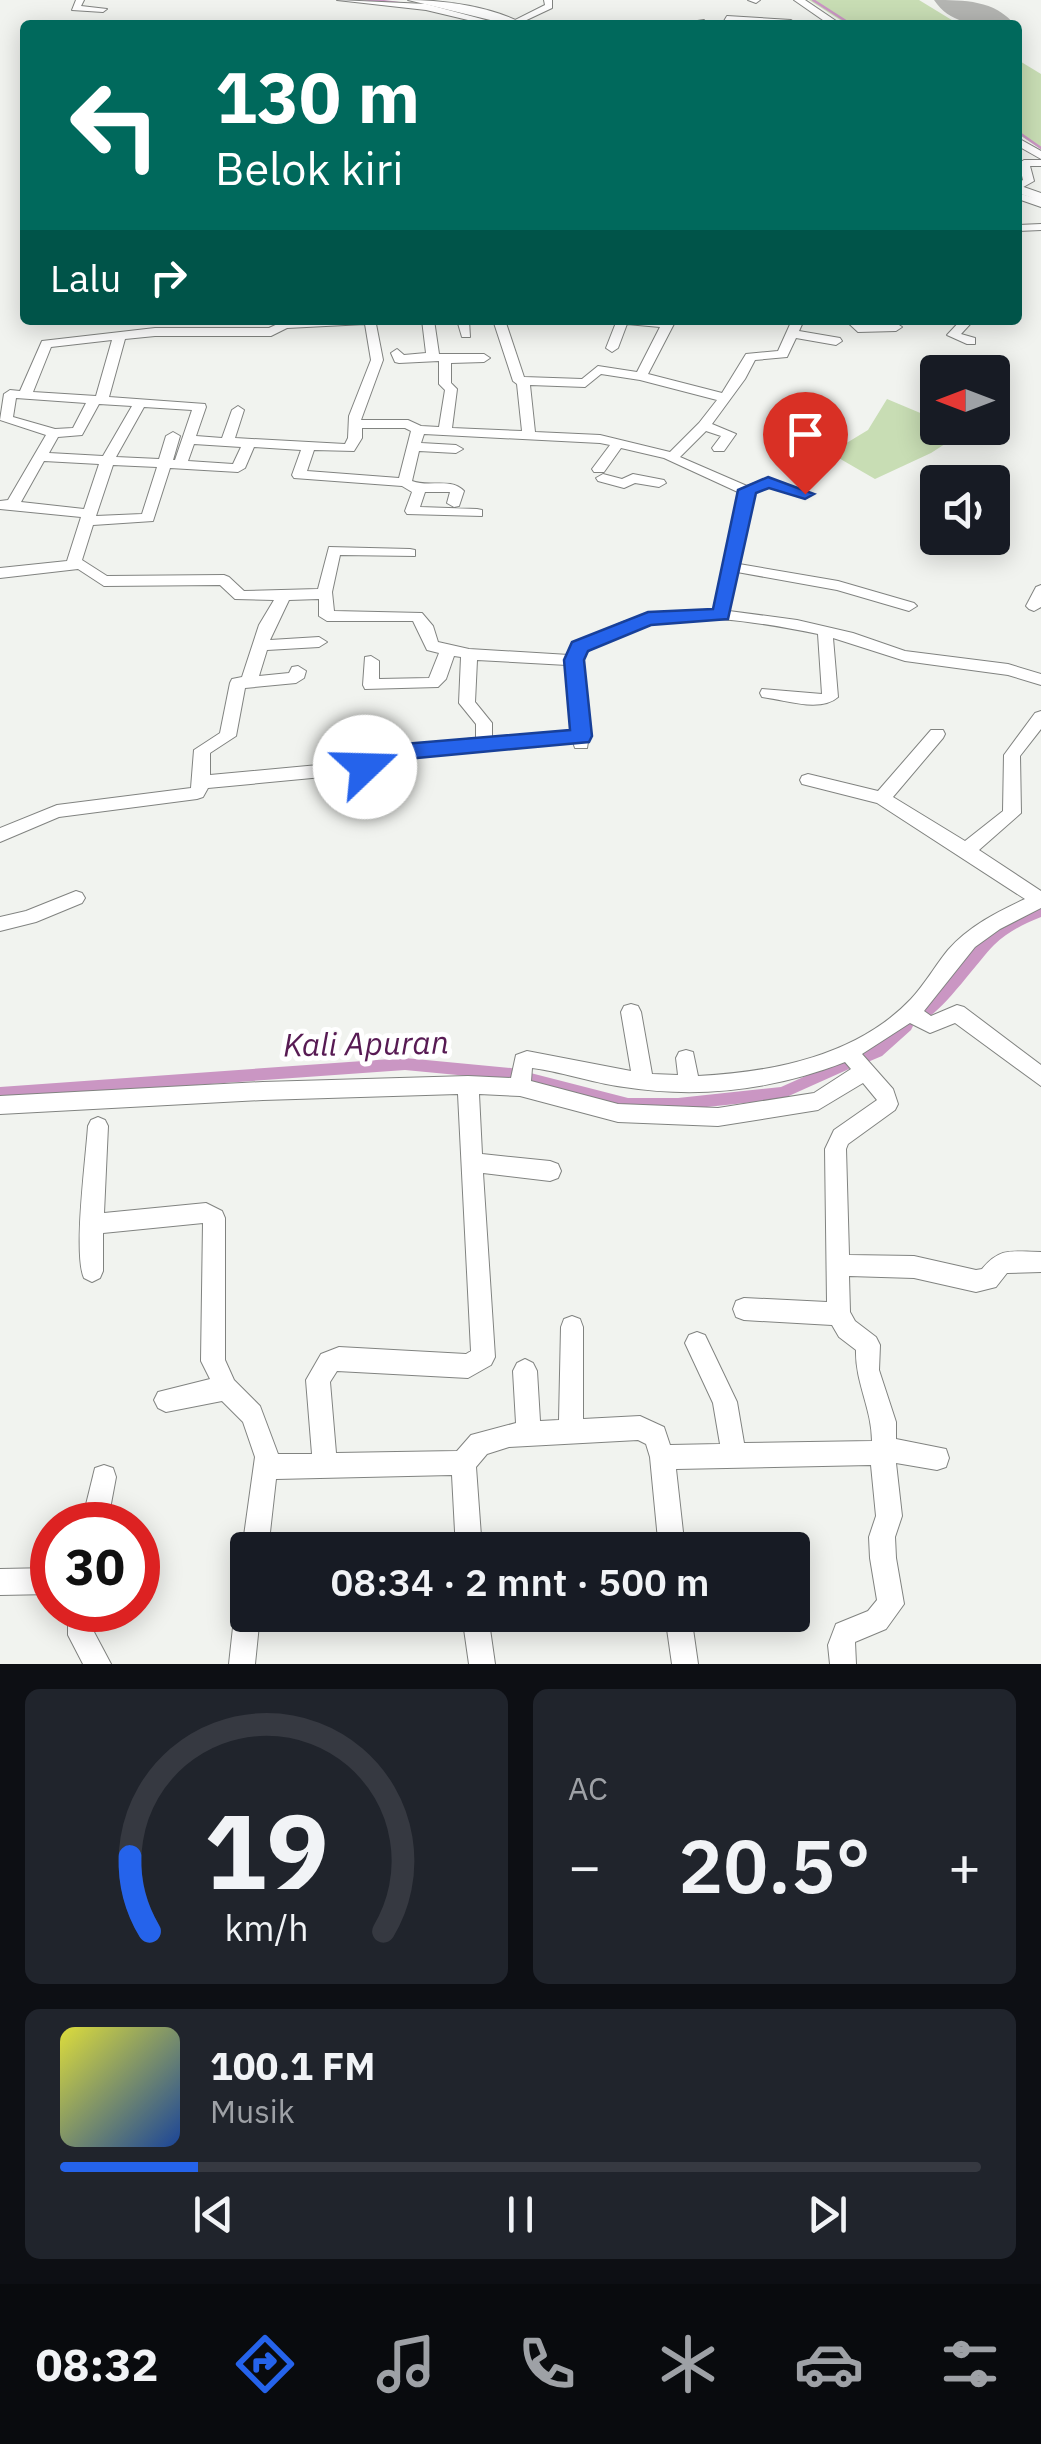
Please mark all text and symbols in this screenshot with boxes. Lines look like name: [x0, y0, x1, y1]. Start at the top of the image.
text: 130 m: [215, 51, 420, 142]
icon: left: [50, 60, 180, 190]
text: Belok kiri: [215, 139, 404, 197]
icon: right: [141, 250, 196, 305]
text: Lalu: [50, 253, 121, 302]
north arrow: [920, 355, 1010, 445]
map controls: [920, 355, 1010, 555]
pin: [763, 392, 848, 495]
icon: arrive: [778, 407, 833, 462]
button: sound: [920, 465, 1010, 555]
position arrow: [313, 715, 417, 819]
water label: Kali Apuran: [283, 1021, 449, 1065]
speed limit sign: 30: [30, 1502, 160, 1632]
text: 08:34 · 2 mnt · 500 m: [331, 1557, 709, 1606]
text: AC: [568, 1767, 608, 1809]
text: 19: [204, 1782, 329, 1918]
text: 20.5°: [678, 1816, 871, 1914]
text: −: [568, 1830, 601, 1901]
text: +: [948, 1830, 981, 1901]
text: km/h: [224, 1904, 309, 1951]
text: 100.1 FM: [210, 2041, 375, 2090]
text: Musik: [210, 2090, 295, 2132]
icon: previous: [186, 2187, 241, 2242]
icon: pause: [493, 2187, 548, 2242]
icon: next: [800, 2187, 855, 2242]
icon: directions: [230, 2329, 300, 2399]
icon: music: [371, 2329, 441, 2399]
icon: phone: [512, 2329, 582, 2399]
icon: climate: [653, 2329, 723, 2399]
icon: car: [794, 2329, 864, 2399]
icon: filters: [935, 2329, 1005, 2399]
text: 08:32: [36, 2335, 158, 2393]

